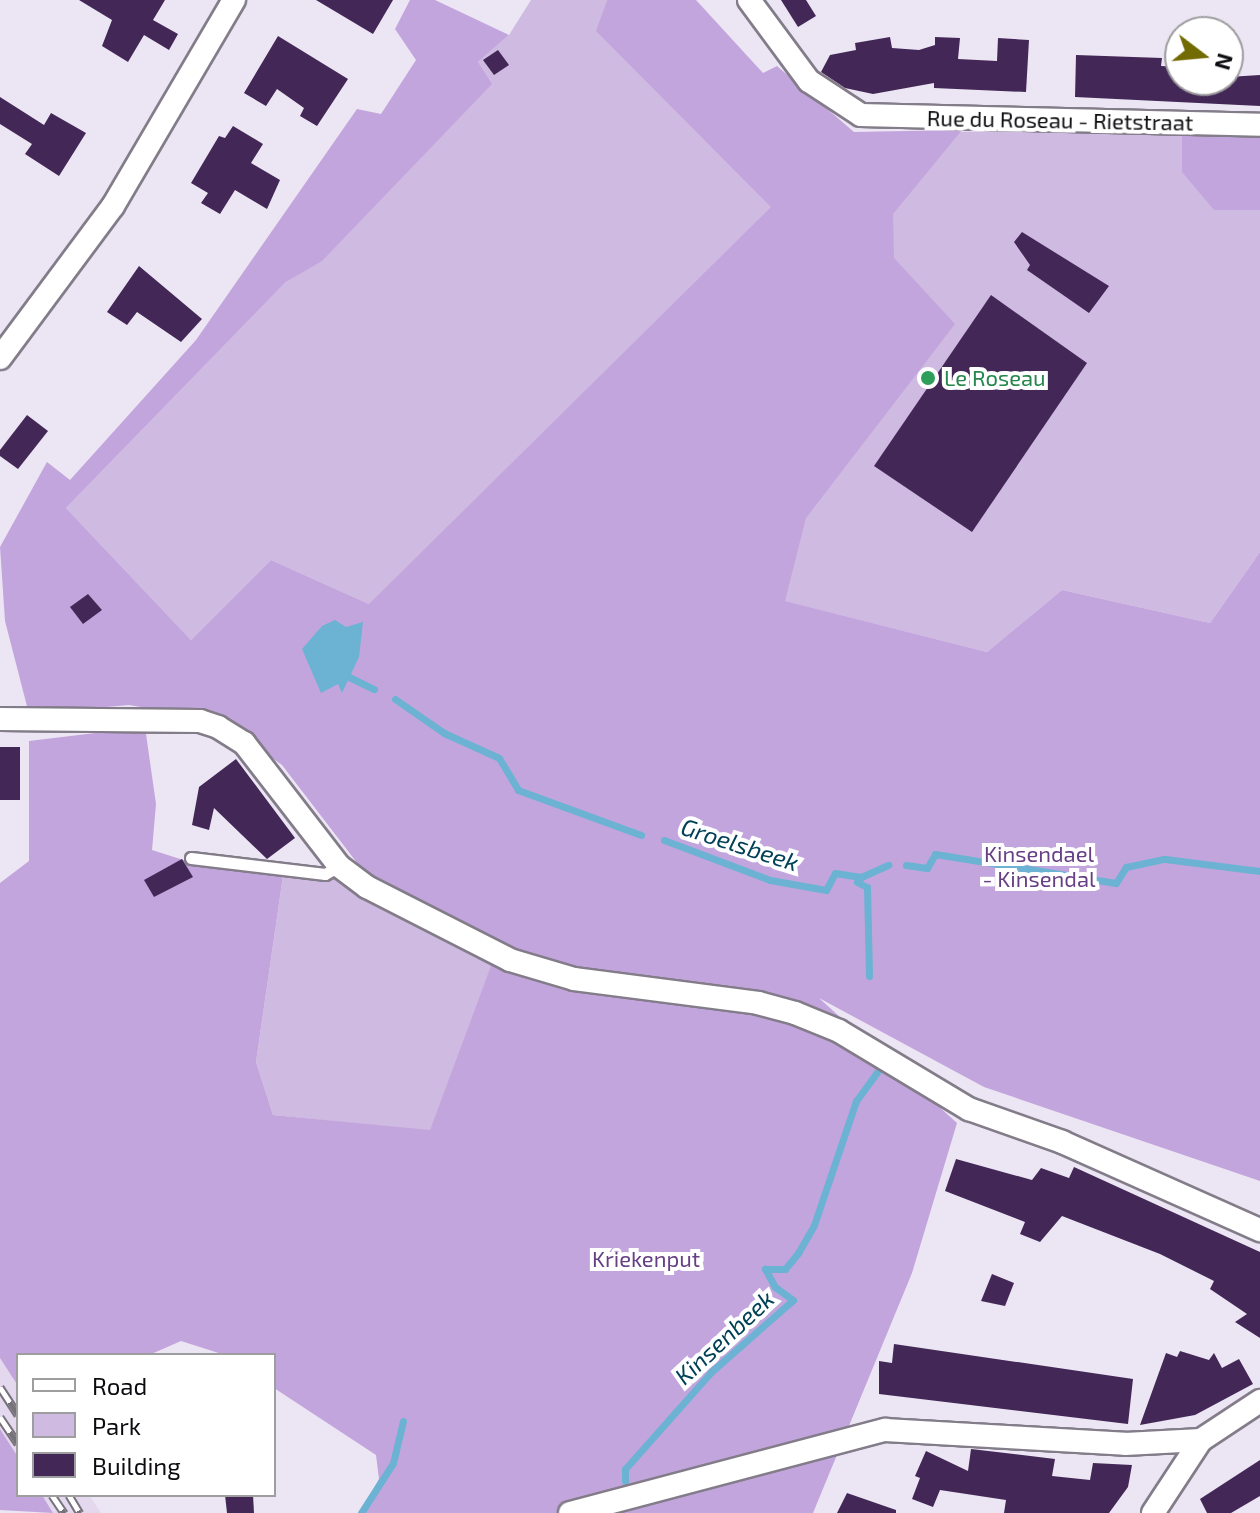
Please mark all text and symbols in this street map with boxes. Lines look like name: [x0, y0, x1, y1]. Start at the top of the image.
north arrow: [1164, 16, 1244, 96]
text: N: [1210, 51, 1240, 73]
street label: Rue du Roseau - Rietstraat: [927, 104, 1193, 136]
place label: Le Roseau: [944, 365, 1046, 391]
marker: Le Roseau: [919, 369, 937, 387]
water label: Groelsbeek: [678, 811, 802, 877]
park label: Kinsendael - Kinsendal: [982, 840, 1096, 892]
park label: Kriekenput: [592, 1246, 700, 1272]
water label: Kinsenbeek: [668, 1284, 780, 1390]
legend: [16, 1353, 276, 1497]
text: Road: [92, 1371, 147, 1400]
text: Park: [92, 1411, 141, 1440]
text: Building: [92, 1451, 181, 1480]

